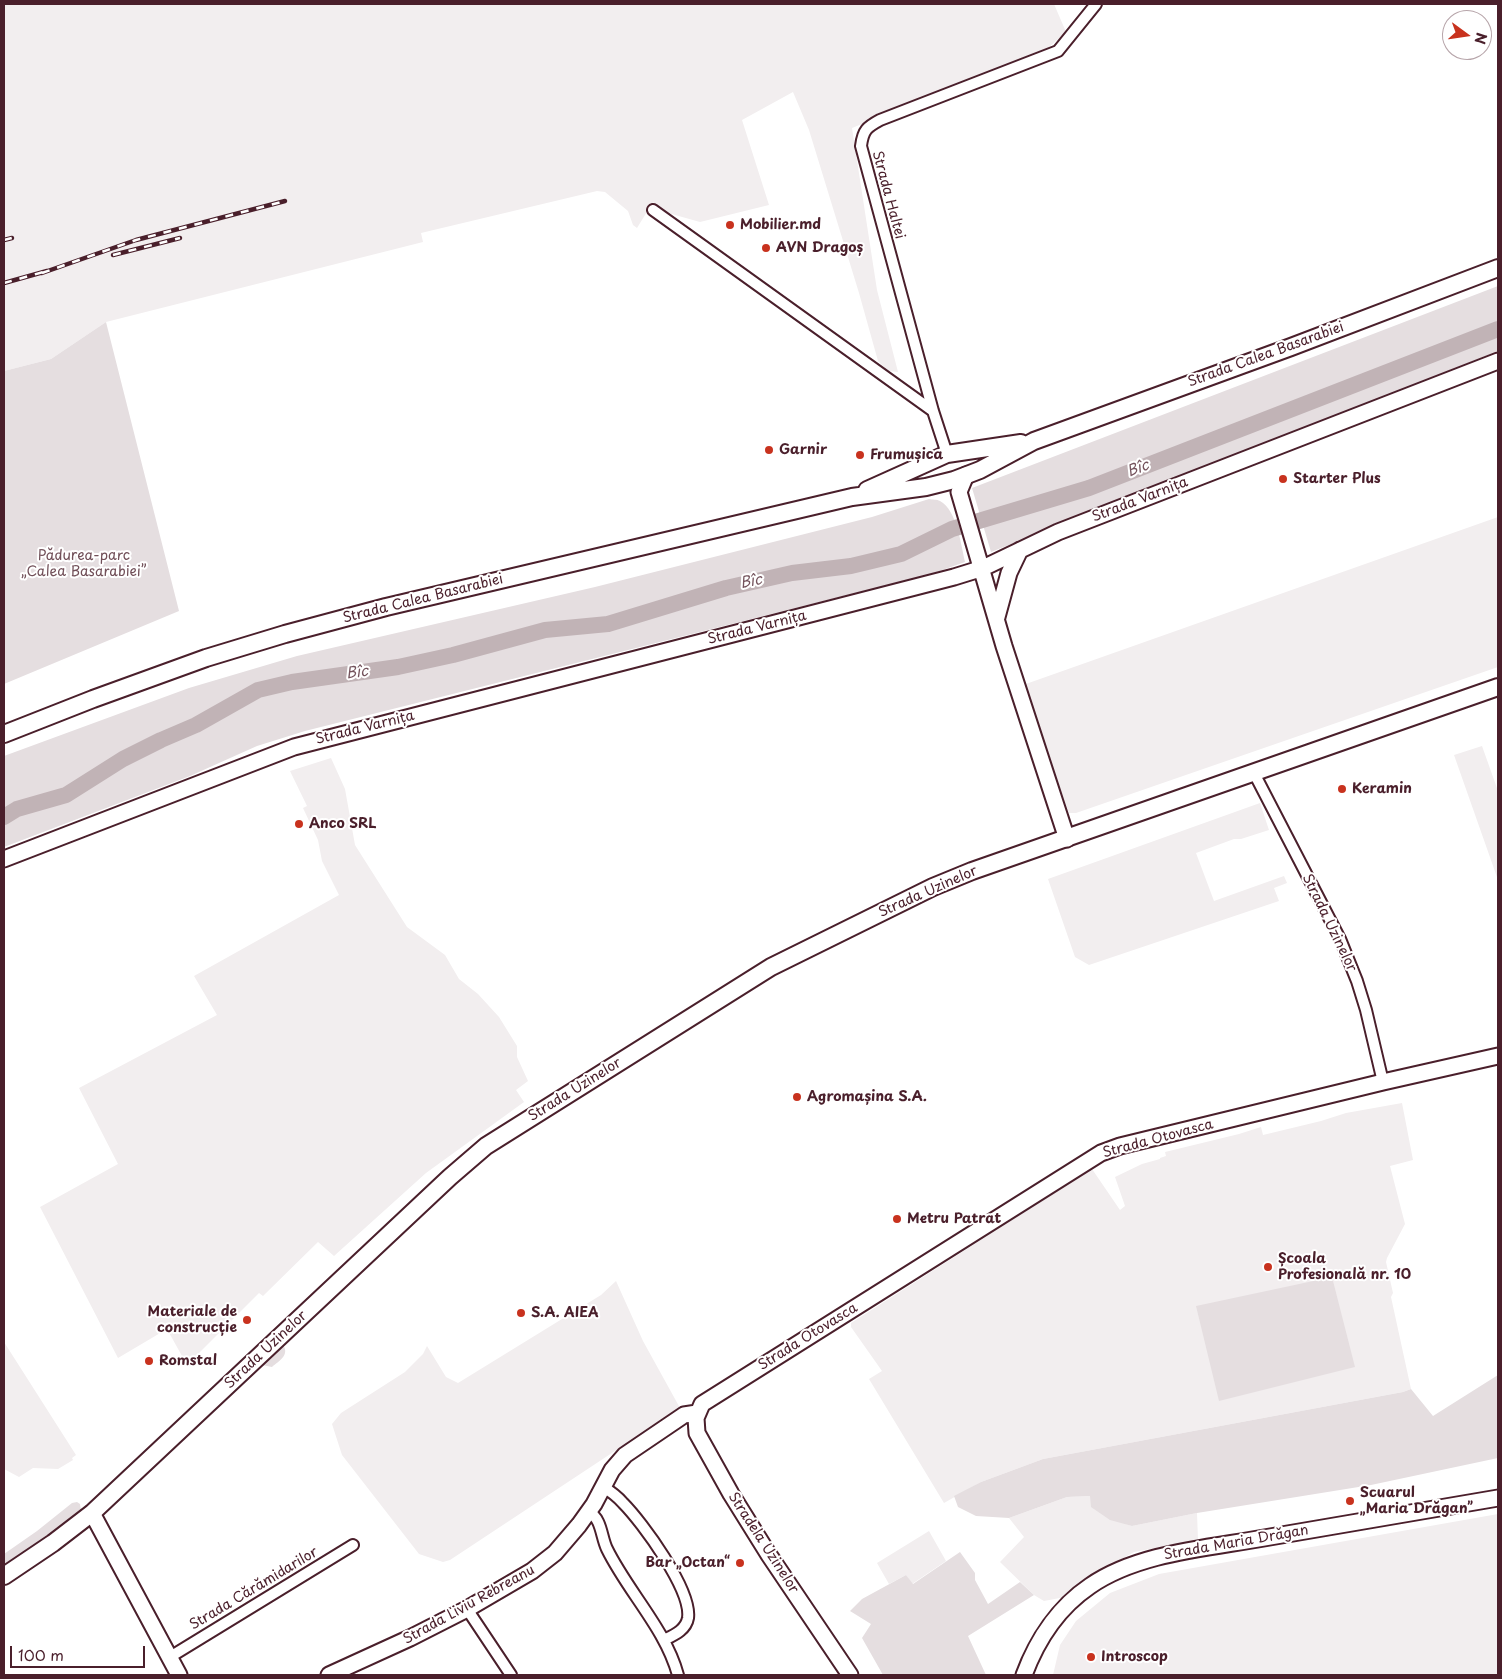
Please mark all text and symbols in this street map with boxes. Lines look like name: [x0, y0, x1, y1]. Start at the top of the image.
north arrow: [1442, 10, 1492, 60]
text: N: [1470, 31, 1493, 46]
street label: Strada Haltei: [868, 149, 908, 241]
place label: Mobilier.md: [740, 217, 821, 233]
marker: Mobilier.md: [724, 219, 736, 231]
place label: AVN Dragoș: [776, 240, 863, 256]
marker: AVN Dragoș: [760, 242, 772, 254]
street label: Strada Calea Basarabiei: [1186, 319, 1346, 391]
place label: Garnir: [779, 442, 827, 458]
marker: Garnir: [763, 444, 775, 456]
place label: Frumușica: [870, 447, 943, 463]
marker: Frumușica: [854, 449, 866, 461]
water label: Bîc: [1125, 457, 1151, 481]
place label: Starter Plus: [1293, 471, 1381, 487]
marker: Starter Plus: [1277, 473, 1289, 485]
street label: Strada Varnița: [1090, 474, 1190, 526]
park label: Pădurea-parc „Calea Basarabiei”: [21, 548, 147, 580]
street label: Strada Calea Basarabiei: [341, 571, 505, 627]
water label: Bîc: [738, 571, 764, 593]
street label: Strada Varnița: [706, 608, 808, 648]
water label: Bîc: [345, 663, 369, 683]
street label: Strada Varnița: [314, 708, 416, 748]
place label: Keramin: [1352, 781, 1412, 797]
marker: Keramin: [1336, 783, 1348, 795]
place label: Anco SRL: [309, 816, 376, 832]
marker: Anco SRL: [293, 818, 305, 830]
street label: Strada Uzinelor: [876, 863, 980, 921]
street label: Strada Uzinelor: [1298, 871, 1360, 975]
street label: Strada Uzinelor: [525, 1055, 625, 1125]
place label: Agromașina S.A.: [807, 1089, 927, 1105]
marker: Agromașina S.A.: [791, 1091, 803, 1103]
street label: Strada Otovasca: [1101, 1116, 1215, 1162]
place label: Metru Patrat: [907, 1211, 1001, 1227]
marker: Metru Patrat: [891, 1213, 903, 1225]
place label: Școala Profesională nr. 10: [1278, 1251, 1411, 1284]
marker: Școala Profesională nr. 10: [1262, 1261, 1274, 1273]
street label: Strada Otovasca: [755, 1300, 861, 1374]
place label: Materiale de construcție: [148, 1304, 237, 1336]
place label: S.A. AIEA: [531, 1305, 599, 1321]
marker: S.A. AIEA: [515, 1307, 527, 1319]
street label: Strada Uzinelor: [221, 1308, 311, 1392]
marker: Materiale de construcție: [241, 1314, 253, 1326]
place label: Romstal: [159, 1353, 217, 1369]
marker: Romstal: [143, 1355, 155, 1367]
place label: Scuarul „Maria Drăgan”: [1360, 1485, 1473, 1518]
street label: Stradela Uzinelor: [724, 1489, 802, 1597]
marker: Scuarul „Maria Drăgan”: [1344, 1495, 1356, 1507]
street label: Strada Maria Drăgan: [1162, 1522, 1310, 1564]
street label: Strada Cărămidarilor: [187, 1544, 321, 1634]
place label: Bar „Octan“: [645, 1555, 730, 1571]
marker: Bar „Octan“: [734, 1557, 746, 1569]
street label: Strada Liviu Rebreanu: [400, 1562, 538, 1648]
scale bar: [12, 1636, 148, 1668]
text: 100 m: [18, 1643, 64, 1666]
place label: Introscop: [1101, 1649, 1168, 1665]
marker: Introscop: [1085, 1651, 1097, 1663]

